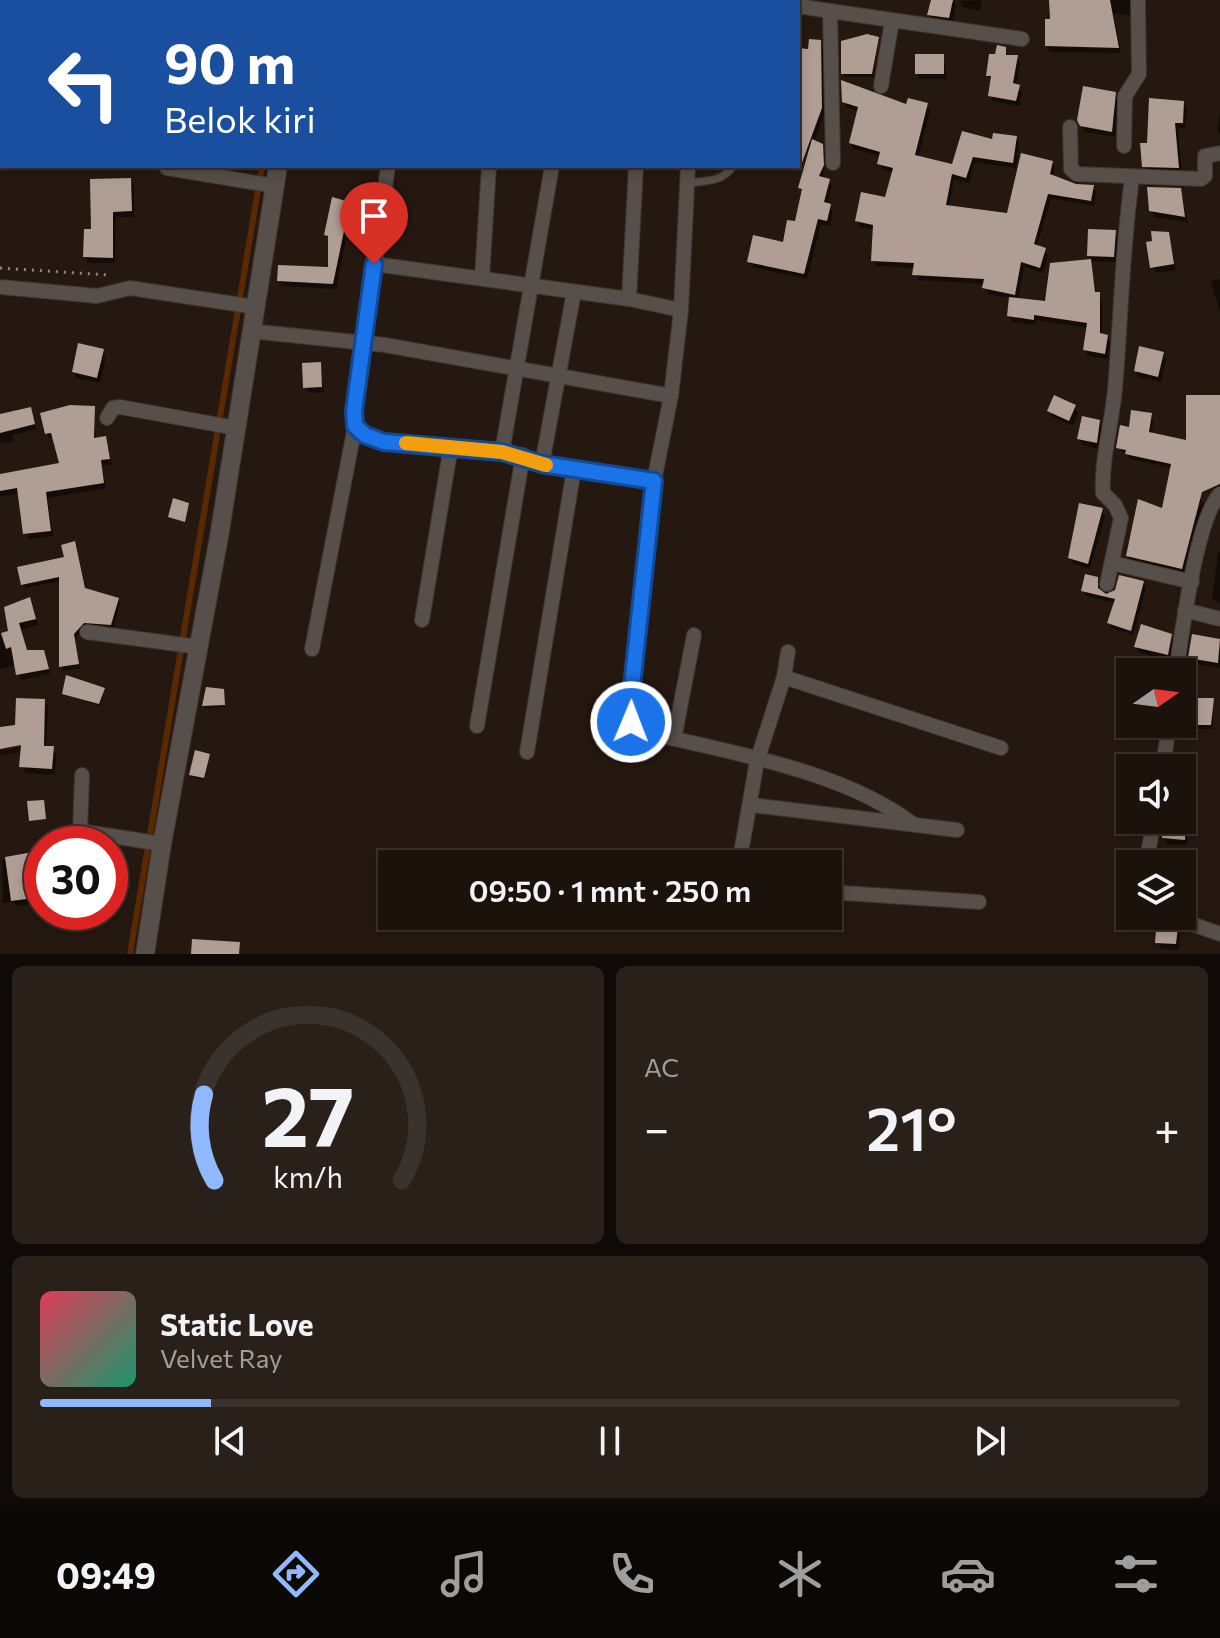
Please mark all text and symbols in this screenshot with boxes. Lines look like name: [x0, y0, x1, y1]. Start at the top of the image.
text: 90 m: [164, 27, 295, 96]
icon: left: [32, 32, 136, 136]
text: Belok kiri: [164, 96, 316, 140]
pin: [340, 182, 408, 264]
icon: arrive: [352, 194, 396, 238]
north arrow: [1116, 658, 1196, 738]
map controls: [1116, 658, 1196, 930]
position arrow: [589, 680, 673, 764]
button: sound: [1116, 754, 1196, 834]
speed limit sign: 30: [24, 826, 128, 930]
button: layers: [1116, 850, 1196, 930]
text: 09:50 · 1 mnt · 250 m: [469, 871, 751, 908]
text: AC: [644, 1051, 679, 1082]
text: 27: [262, 1062, 354, 1164]
text: 21°: [866, 1090, 957, 1163]
text: −: [644, 1100, 669, 1154]
text: +: [1154, 1100, 1180, 1154]
text: km/h: [273, 1159, 343, 1194]
text: Static Love: [160, 1305, 314, 1342]
text: Velvet Ray: [160, 1342, 283, 1373]
icon: previous: [208, 1419, 252, 1463]
icon: pause: [588, 1419, 632, 1463]
icon: next: [968, 1419, 1012, 1463]
icon: directions: [268, 1546, 324, 1602]
icon: music: [436, 1546, 492, 1602]
icon: phone: [604, 1546, 660, 1602]
icon: climate: [772, 1546, 828, 1602]
icon: car: [940, 1546, 996, 1602]
icon: filters: [1108, 1546, 1164, 1602]
text: 09:49: [56, 1552, 156, 1596]

